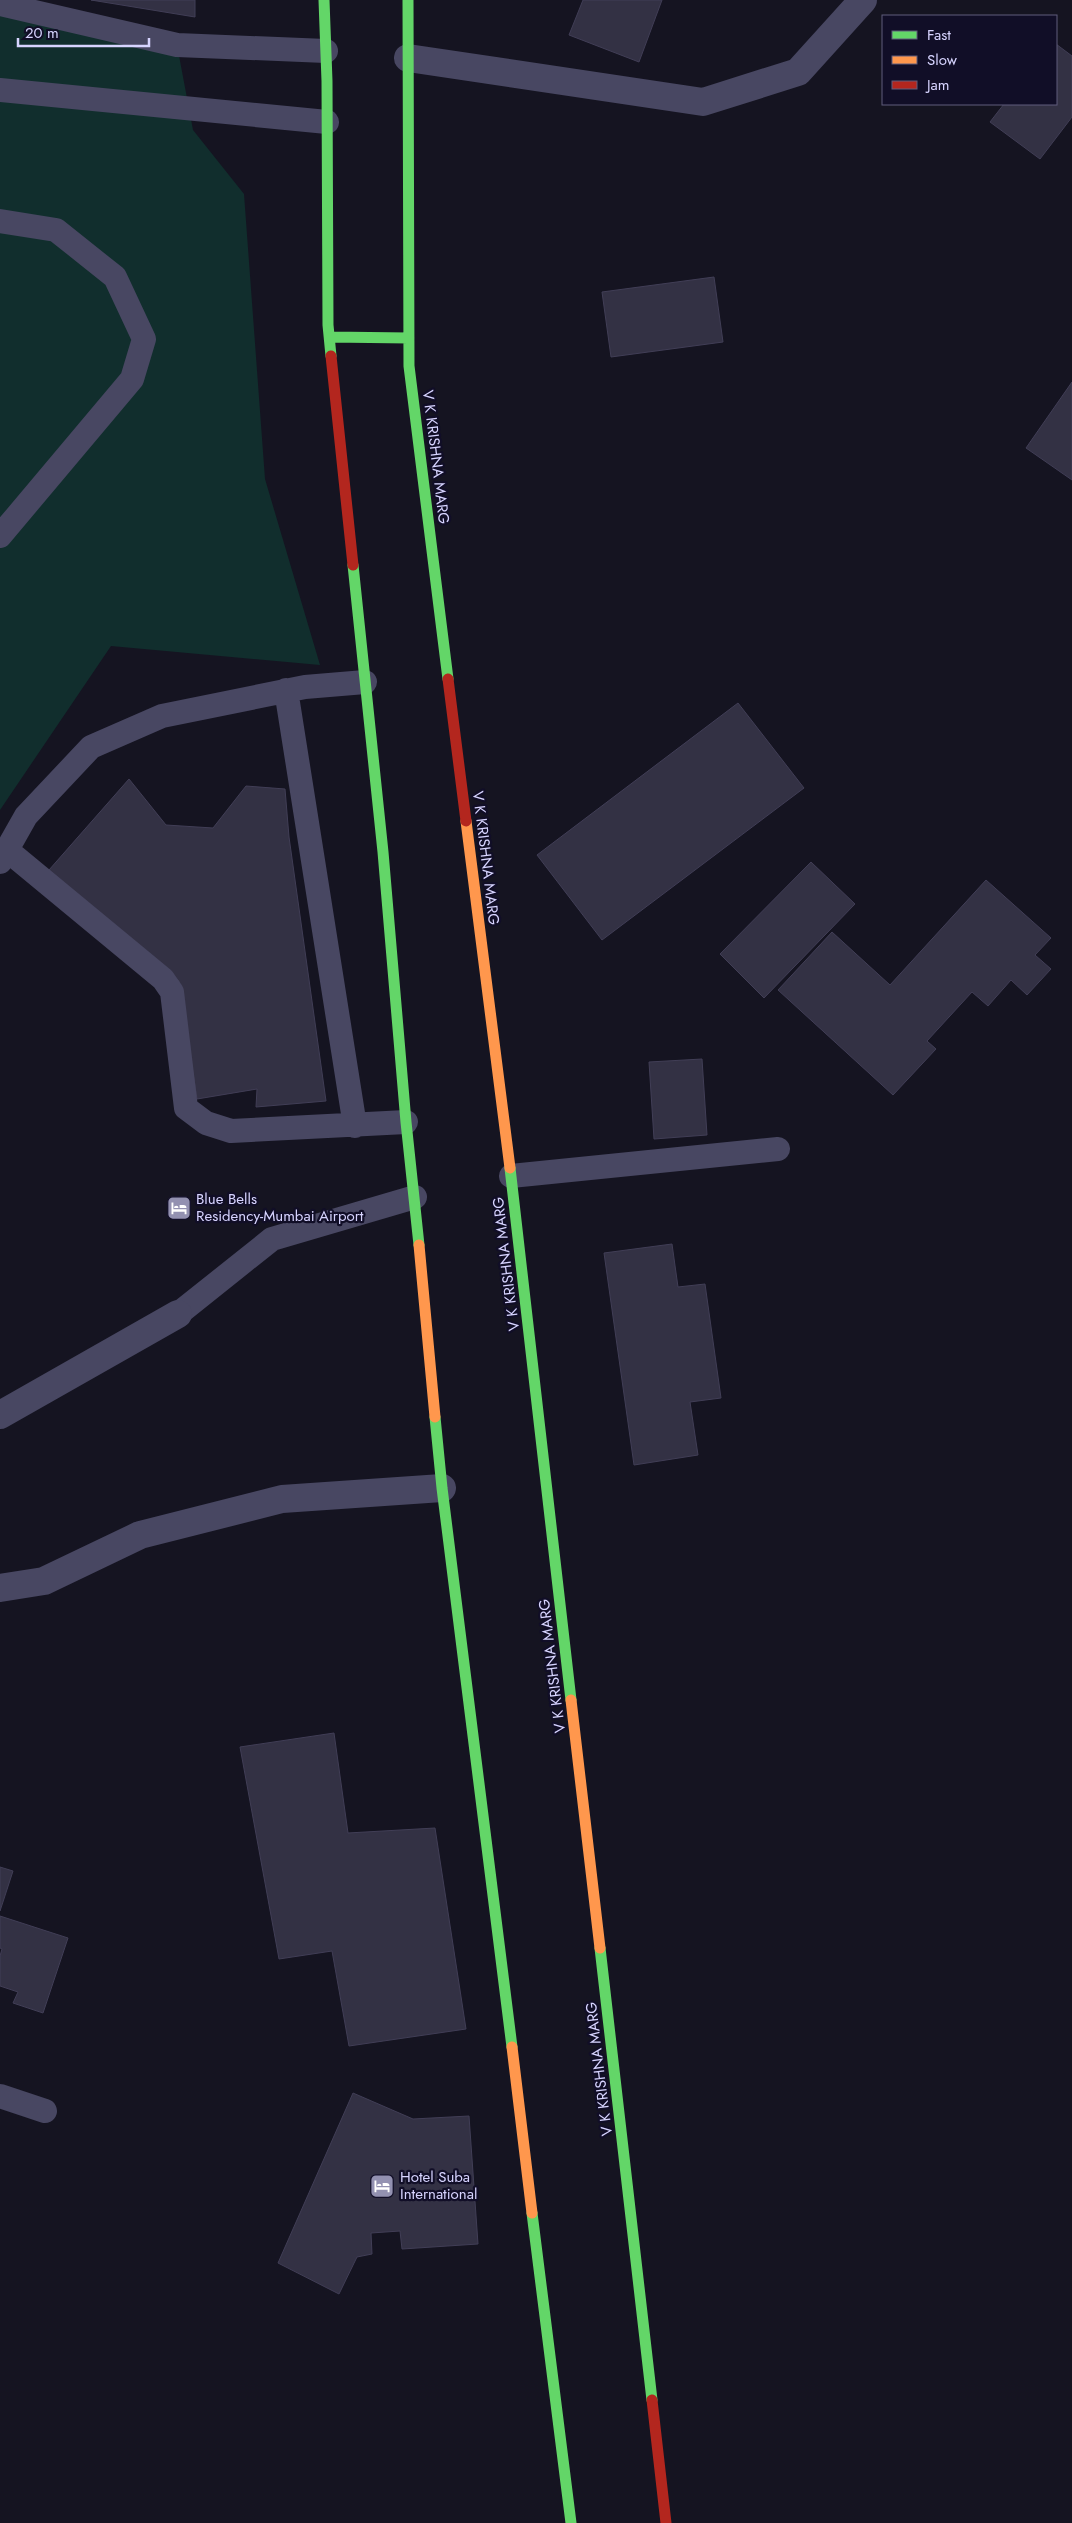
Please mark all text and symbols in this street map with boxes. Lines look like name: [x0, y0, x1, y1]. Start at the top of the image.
scale bar: [18, 15, 149, 47]
legend: [882, 15, 1057, 105]
text: 20 m: [25, 22, 59, 44]
text: Fast: [927, 24, 951, 46]
text: Slow: [927, 49, 958, 71]
text: Jam: [925, 74, 950, 96]
street label: V K KRISHNA MARG: [417, 389, 455, 525]
street label: V K KRISHNA MARG: [467, 790, 505, 926]
place label: Blue Bells Residency-Mumbai Airport: [196, 1188, 364, 1227]
hotel icon: Blue Bells Residency-Mumbai Airport: [166, 1195, 192, 1221]
street label: V K KRISHNA MARG: [487, 1196, 525, 1332]
street label: V K KRISHNA MARG: [533, 1598, 571, 1734]
street label: V K KRISHNA MARG: [580, 2001, 618, 2137]
place label: Hotel Suba International: [400, 2166, 477, 2205]
hotel icon: Hotel Suba International: [369, 2173, 395, 2199]

